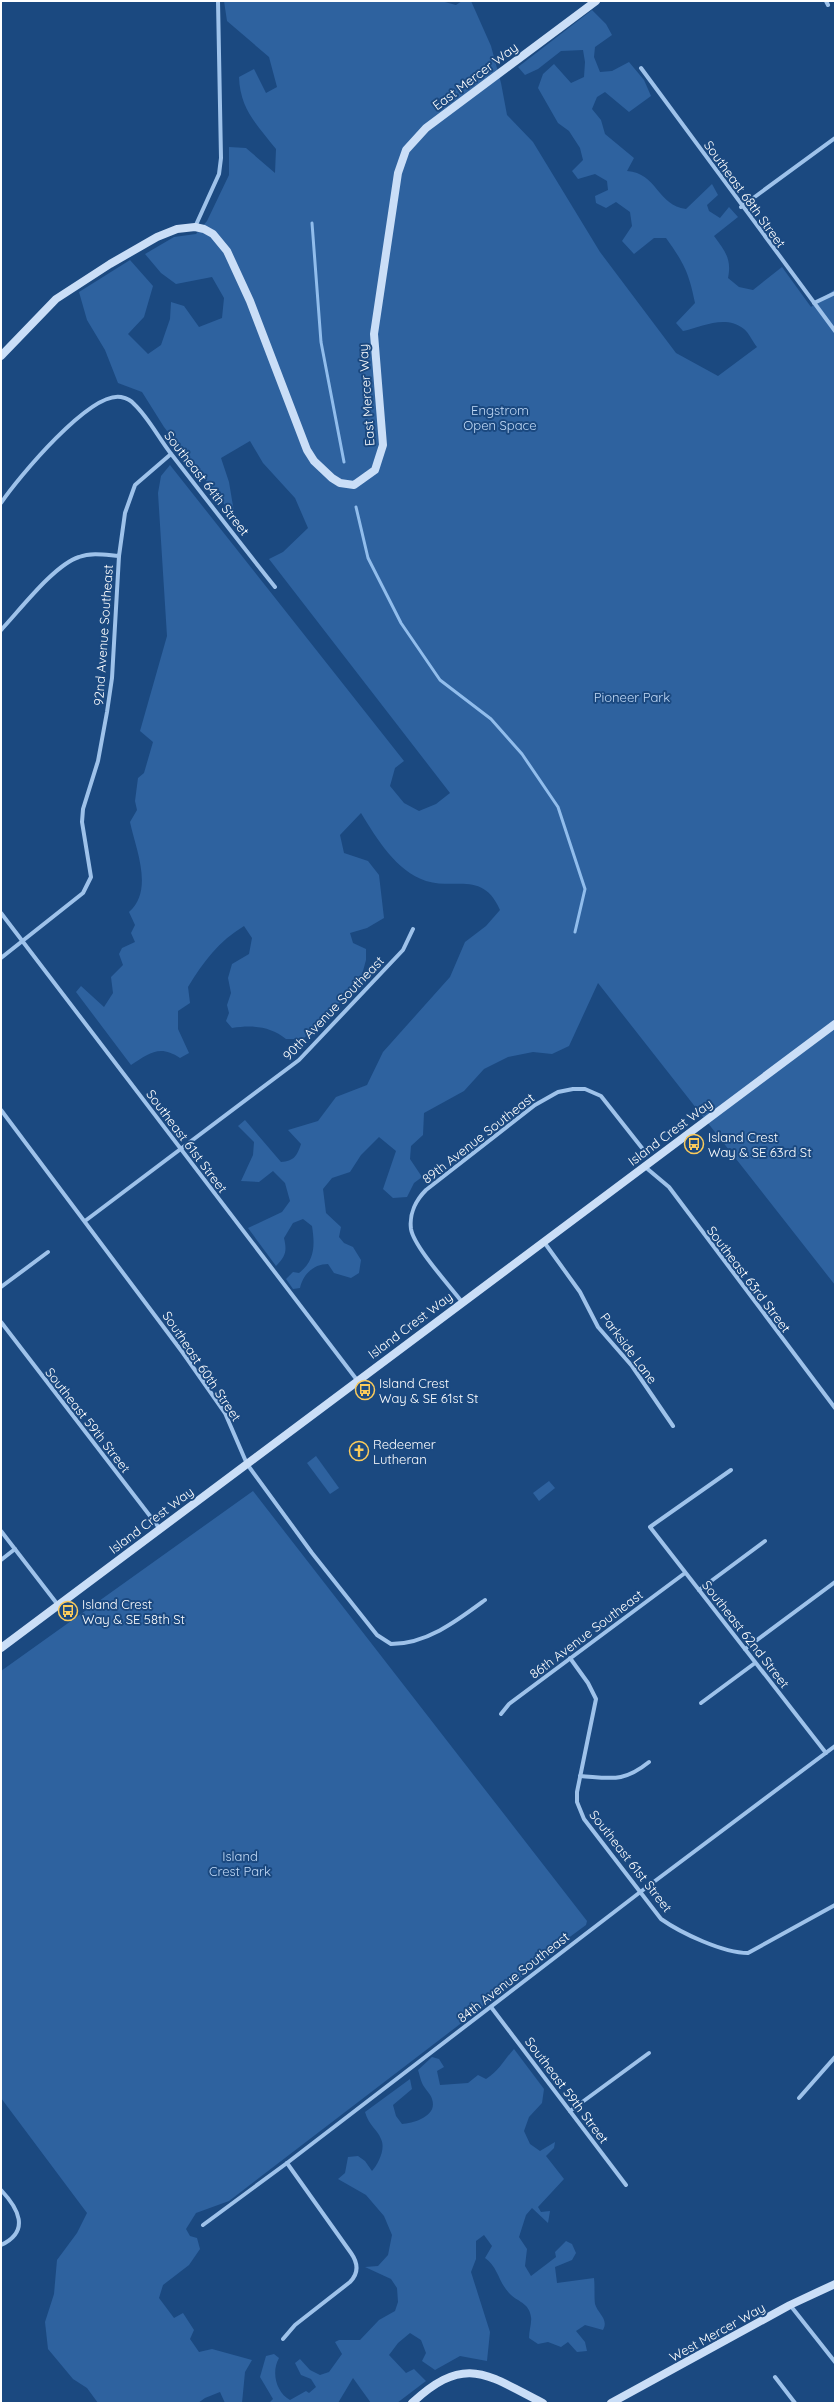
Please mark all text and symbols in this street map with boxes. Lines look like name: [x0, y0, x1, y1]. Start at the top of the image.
street label: East Mercer Way: [429, 39, 521, 113]
street label: Southeast 68th Street: [701, 137, 789, 251]
street label: East Mercer Way: [354, 343, 378, 447]
park label: Engstrom Open Space: [463, 402, 537, 433]
street label: Southeast 64th Street: [161, 427, 253, 539]
street label: 92nd Avenue Southeast: [90, 564, 116, 706]
park label: Pioneer Park: [594, 689, 670, 705]
street label: 90th Avenue Southeast: [279, 953, 387, 1063]
street label: Southeast 61st Street: [143, 1086, 231, 1196]
street label: 89th Avenue Southeast: [419, 1089, 537, 1187]
street label: Island Crest Way: [625, 1095, 715, 1169]
place label: Island Crest Way & SE 63rd St: [708, 1129, 812, 1160]
bus stop icon: Island Crest Way & SE 63rd St: [683, 1133, 705, 1155]
street label: Southeast 63rd Street: [704, 1223, 794, 1335]
street label: Island Crest Way: [365, 1288, 455, 1362]
street label: Southeast 60th Street: [159, 1308, 245, 1424]
street label: Parkside Lane: [597, 1309, 661, 1387]
street label: Southeast 59th Street: [42, 1364, 134, 1476]
place label: Island Crest Way & SE 61st St: [379, 1375, 478, 1406]
bus stop icon: Island Crest Way & SE 61st St: [354, 1379, 376, 1401]
place label: Redeemer Lutheran: [373, 1436, 436, 1467]
church icon: Redeemer Lutheran: [348, 1440, 370, 1462]
street label: Island Crest Way: [106, 1483, 196, 1557]
street label: Southeast 62nd Street: [699, 1577, 793, 1691]
street label: 86th Avenue Southeast: [526, 1586, 646, 1682]
place label: Island Crest Way & SE 58th St: [82, 1596, 185, 1627]
bus stop icon: Island Crest Way & SE 58th St: [57, 1600, 79, 1622]
street label: Southeast 61st Street: [586, 1807, 676, 1915]
park label: Island Crest Park: [209, 1848, 271, 1879]
street label: 84th Avenue Southeast: [454, 1928, 572, 2026]
street label: Southeast 59th Street: [522, 2034, 612, 2146]
street label: West Mercer Way: [666, 2299, 768, 2365]

